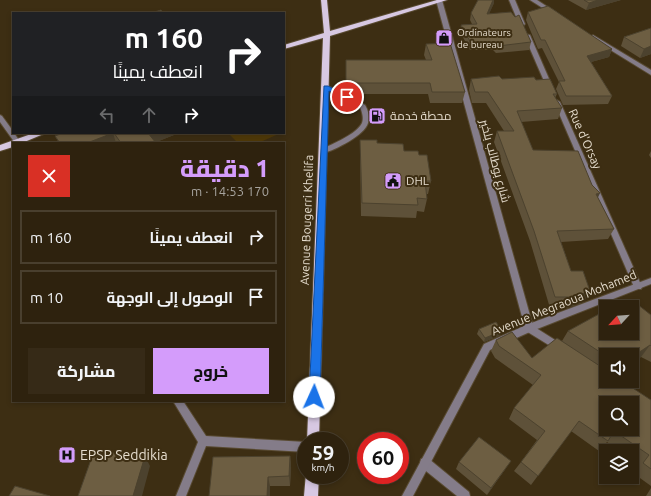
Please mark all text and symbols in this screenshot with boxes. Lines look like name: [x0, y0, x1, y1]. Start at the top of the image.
text: 160 m: [125, 22, 203, 53]
place label: Ordinateurs de bureau: [457, 27, 511, 50]
icon: right: [217, 28, 269, 80]
shop icon: Ordinateurs de bureau: [434, 28, 454, 48]
text: انعطف يمينًا: [112, 61, 203, 81]
pin: [330, 80, 364, 114]
icon: arrive: [336, 86, 358, 108]
icon: left: [96, 104, 118, 126]
icon: ahead: [138, 104, 160, 126]
icon: right: [180, 104, 202, 126]
fuel station icon: محطة خدمة: [367, 106, 387, 126]
street label: Rue d'Orsay: [566, 107, 605, 171]
place label: محطة خدمة: [390, 109, 451, 122]
street label: شارع بوطالب بلخير: [476, 117, 513, 205]
button: close: [28, 155, 70, 197]
text: 1 دقيقة: [180, 155, 269, 182]
street label: Avenue Bougerri Khelifa: [298, 155, 315, 285]
public building icon: DHL: [383, 171, 403, 191]
place label: DHL: [406, 174, 429, 187]
text: 170 m · 14:53: [191, 184, 269, 198]
icon: right: [245, 226, 267, 248]
text: 160 m: [30, 229, 72, 246]
text: انعطف يمينًا: [149, 229, 233, 246]
street label: Avenue Megraoua Mohamed: [489, 267, 638, 338]
icon: arrive: [245, 286, 267, 308]
text: 10 m: [30, 289, 63, 306]
text: الوصول إلى الوجهة: [106, 289, 233, 306]
north arrow: [599, 300, 639, 340]
map controls: [599, 300, 639, 484]
button: مشاركة: [28, 348, 145, 394]
button: خروج: [153, 348, 269, 394]
button: sound: [599, 348, 639, 388]
position arrow: [293, 376, 335, 418]
button: search: [599, 396, 639, 436]
speed limit sign: 60: [357, 432, 409, 484]
text: 59: [312, 441, 334, 464]
button: layers: [599, 444, 639, 484]
hospital icon: EPSP Seddikia: [57, 445, 77, 465]
place label: EPSP Seddikia: [80, 447, 168, 463]
text: km/h: [311, 462, 335, 473]

